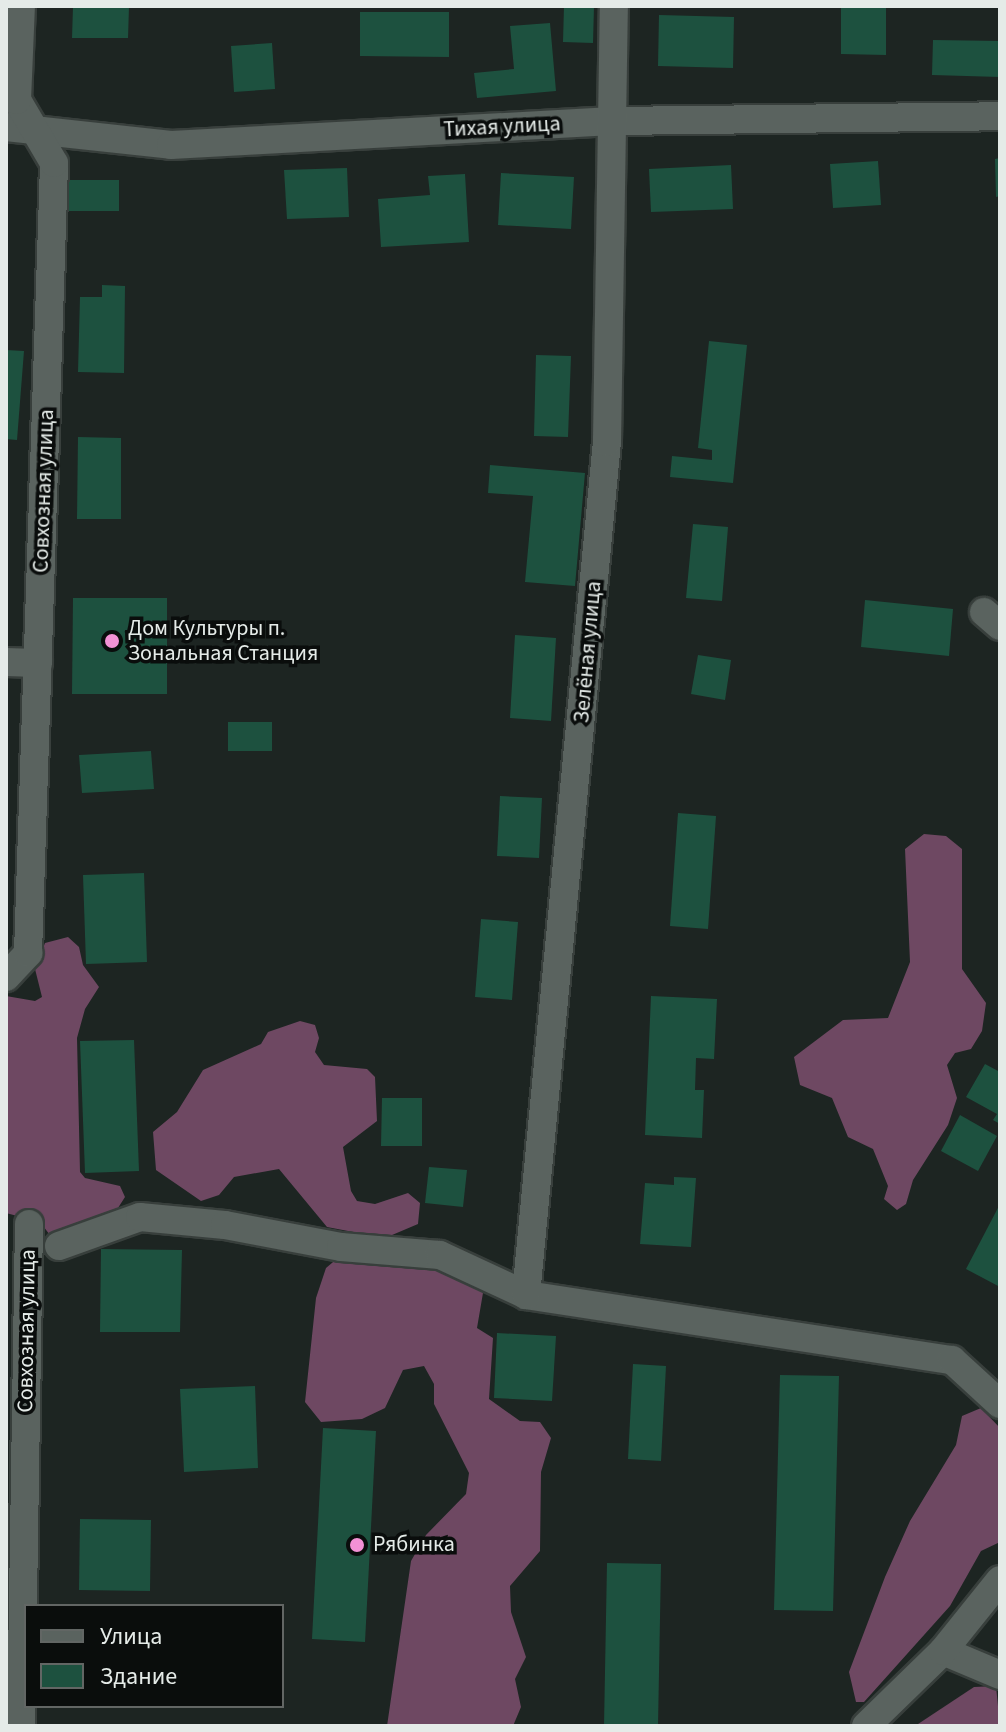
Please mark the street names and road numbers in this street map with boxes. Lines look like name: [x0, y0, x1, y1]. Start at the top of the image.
street label: Тихая улица: [443, 111, 561, 143]
street label: Совхозная улица: [28, 409, 60, 573]
street label: Зелёная улица: [569, 580, 607, 724]
street label: Совхозная улица: [12, 1249, 42, 1413]

